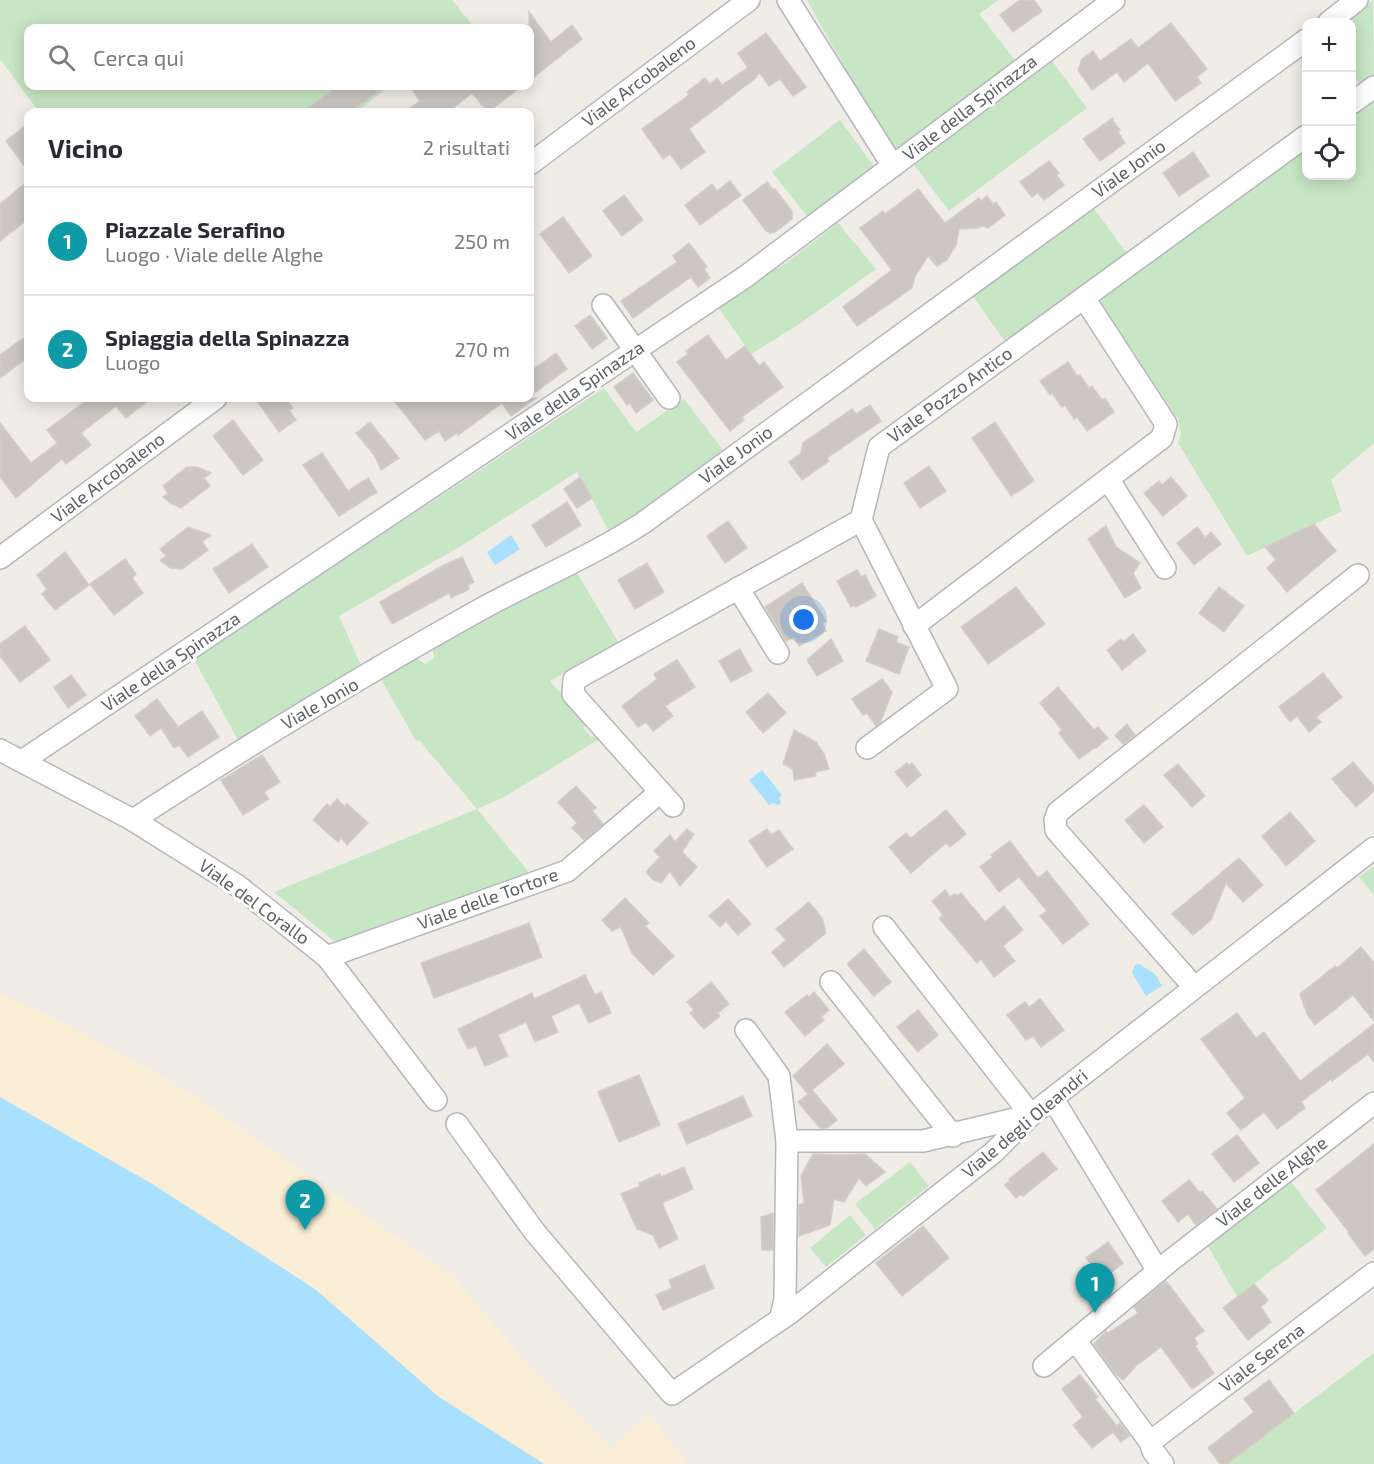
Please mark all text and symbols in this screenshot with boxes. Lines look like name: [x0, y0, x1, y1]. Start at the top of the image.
map controls: [1302, 18, 1356, 180]
button: +: [1302, 18, 1356, 72]
search box: [24, 24, 534, 90]
street label: Viale Arcobaleno: [577, 31, 700, 131]
icon: search: [45, 41, 78, 74]
text: Cerca qui: [93, 44, 184, 70]
street label: Viale della Spinazza: [898, 50, 1041, 165]
button: −: [1302, 72, 1356, 126]
button: locate: [1302, 126, 1356, 180]
text: Vicino: [48, 132, 123, 163]
street label: Viale Jonio: [1087, 134, 1169, 202]
text: 2 risultati: [423, 135, 510, 159]
text: Piazzale Serafino: [105, 216, 285, 242]
text: 1: [63, 229, 72, 253]
text: 250 m: [454, 229, 510, 253]
text: Luogo · Viale delle Alghe: [105, 242, 324, 266]
text: Spiaggia della Spinazza: [105, 324, 350, 350]
street label: Viale della Spinazza: [501, 336, 648, 445]
text: 2: [62, 337, 73, 361]
text: 270 m: [454, 337, 510, 361]
street label: Viale Pozzo Antico: [883, 341, 1016, 447]
text: Luogo: [105, 350, 160, 374]
street label: Viale Jonio: [694, 420, 776, 488]
street label: Viale Arcobaleno: [46, 427, 169, 527]
your location: [789, 605, 818, 634]
street label: Viale della Spinazza: [97, 607, 244, 716]
street label: Viale Jonio: [277, 672, 362, 734]
street label: Viale del Corallo: [195, 854, 314, 949]
street label: Viale delle Tortore: [414, 862, 561, 934]
street label: Viale degli Oleandri: [957, 1064, 1092, 1182]
street label: Viale delle Alghe: [1211, 1131, 1331, 1231]
pin: 2: [286, 1180, 324, 1230]
pin: 1: [1076, 1264, 1114, 1313]
street label: Viale Serena: [1214, 1318, 1308, 1396]

